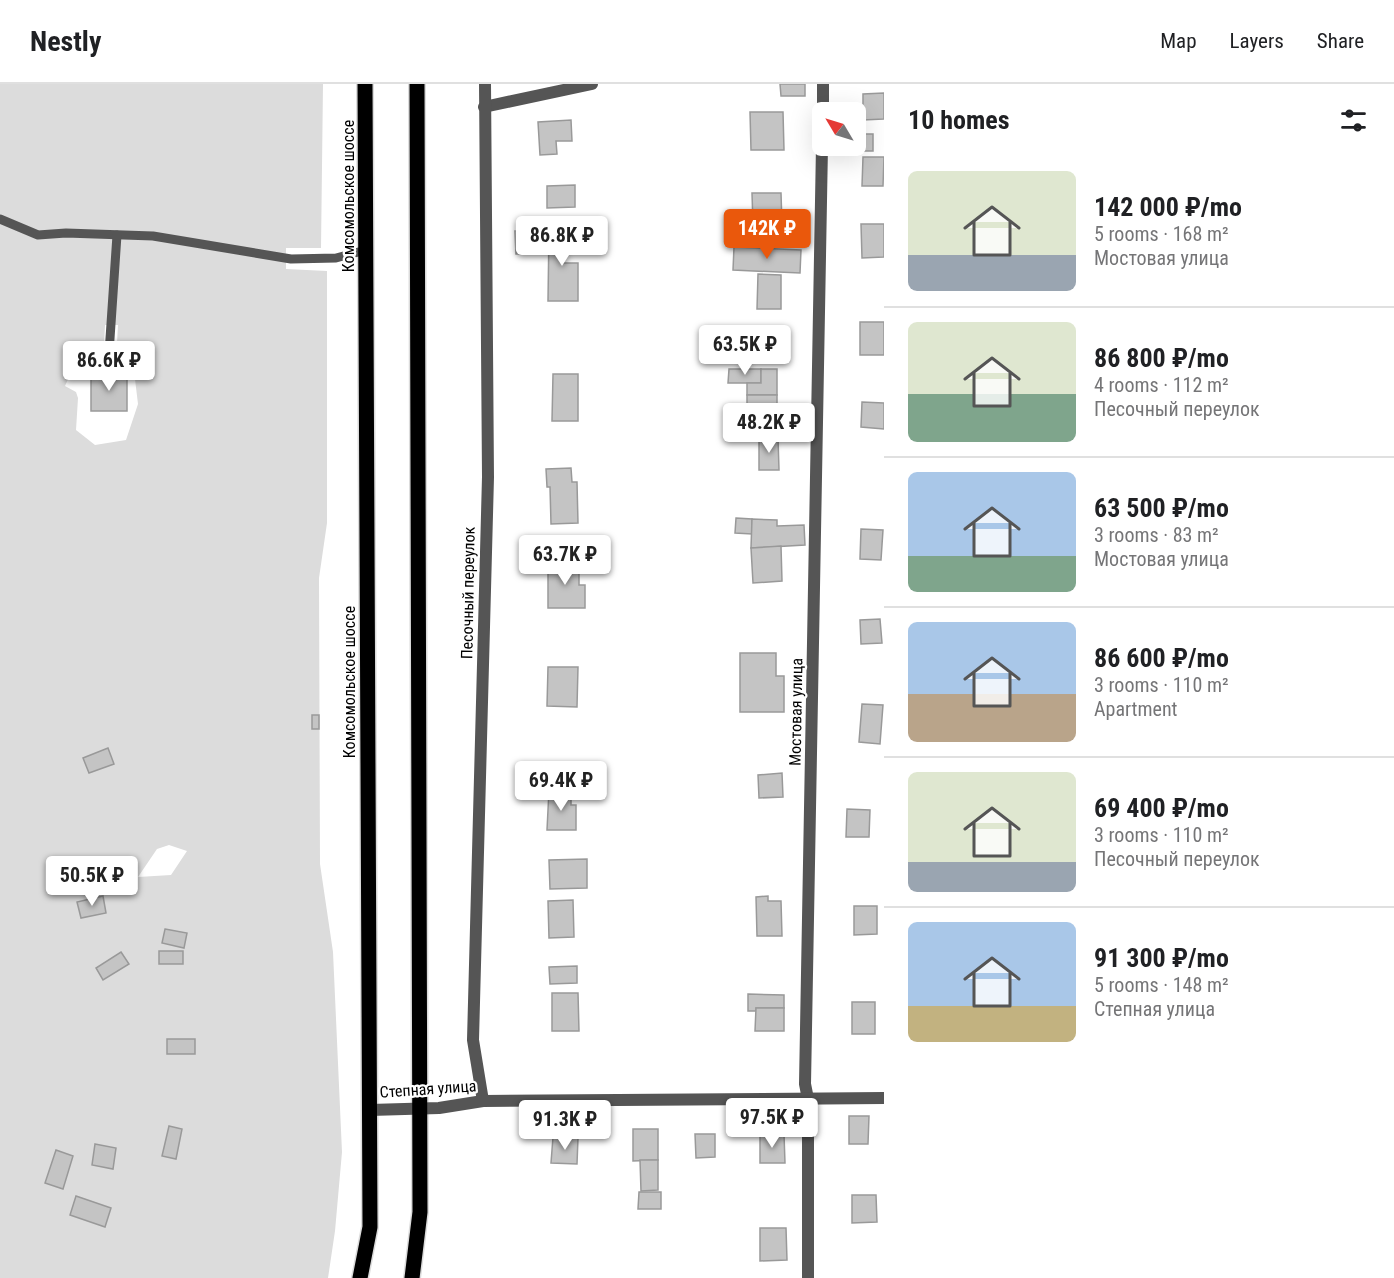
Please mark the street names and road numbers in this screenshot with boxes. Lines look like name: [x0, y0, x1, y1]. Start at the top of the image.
street label: Комсомольское шоссе: [339, 120, 358, 272]
street label: Песочный переулок: [457, 526, 479, 659]
street label: Комсомольское шоссе: [340, 606, 359, 758]
street label: Мостовая улица: [786, 658, 806, 766]
street label: Степная улица: [379, 1076, 477, 1102]

